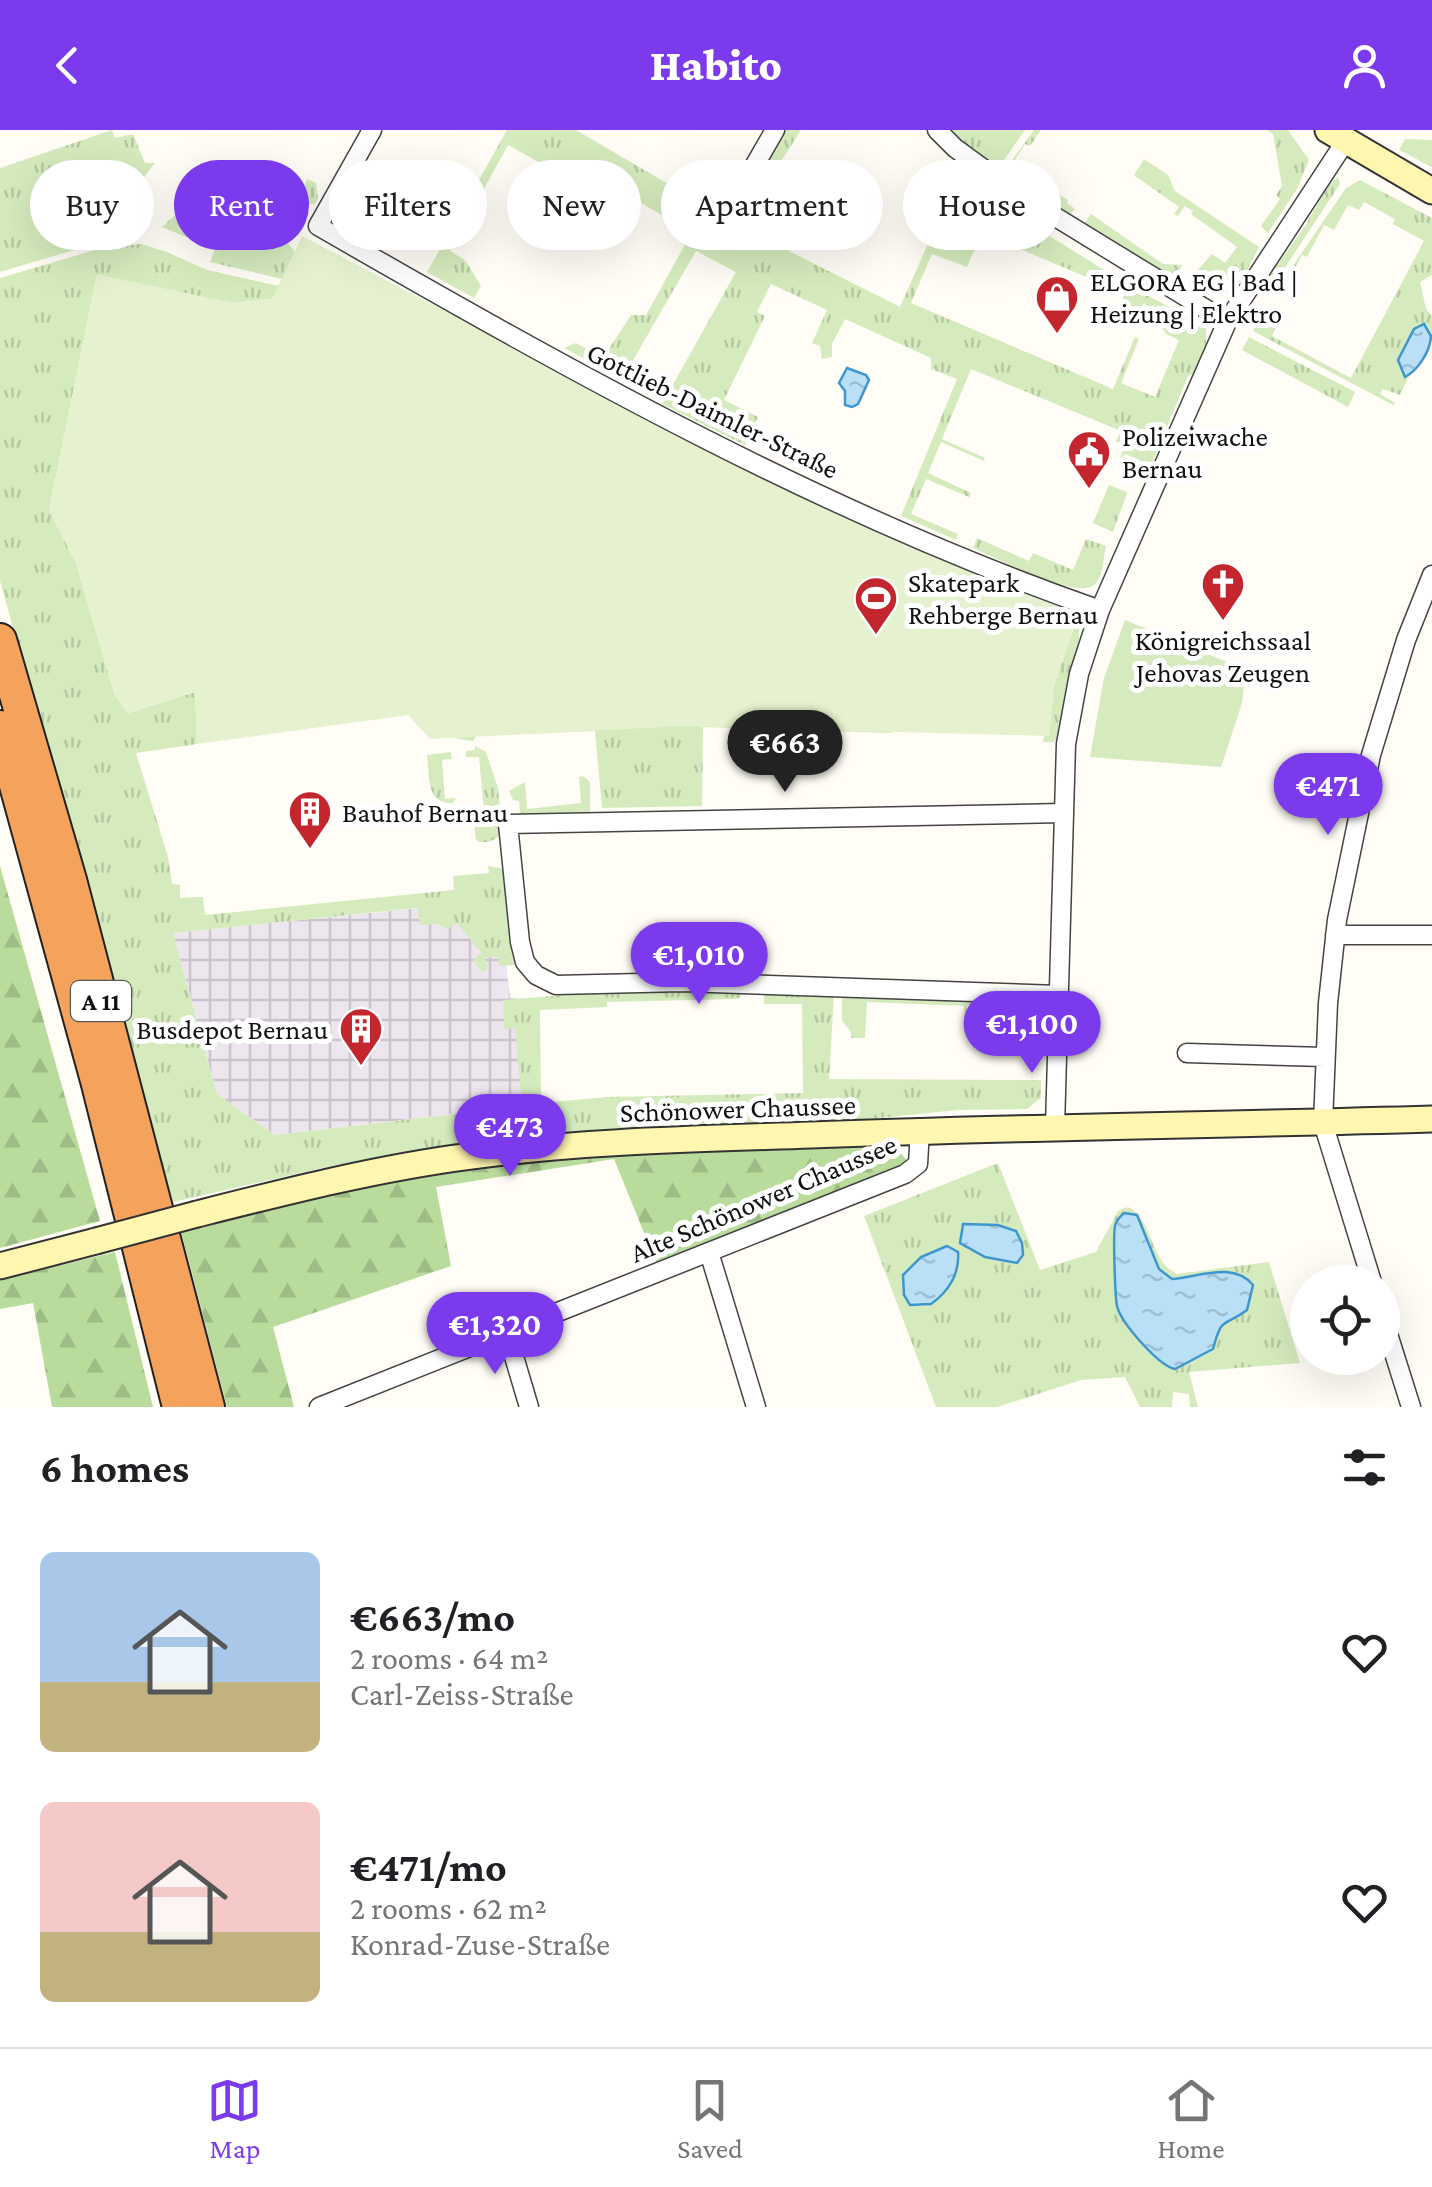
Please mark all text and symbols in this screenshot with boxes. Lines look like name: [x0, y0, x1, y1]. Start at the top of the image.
icon: back: [40, 38, 95, 93]
icon: person: [1337, 38, 1392, 93]
text: Habito: [650, 40, 782, 90]
chip: Buy: [30, 160, 154, 250]
chip: Rent: [174, 160, 309, 250]
chip: Filters: [329, 160, 487, 250]
chip: New: [507, 160, 641, 250]
chip: Apartment: [661, 160, 883, 250]
chip: House: [903, 160, 1061, 250]
place label: ELGORA EG | Bad | Heizung | Elektro: [1090, 266, 1298, 329]
shop icon: ELGORA EG | Bad | Heizung | Elektro: [1034, 274, 1080, 335]
street label: Gottlieb-Daimler-Straße: [582, 336, 844, 485]
place label: Polizeiwache Bernau: [1122, 421, 1268, 484]
public building icon: Polizeiwache Bernau: [1066, 429, 1112, 490]
church icon: Königreichssaal Jehovas Zeugen: [1200, 561, 1246, 622]
place label: Skatepark Rehberge Bernau: [908, 567, 1098, 630]
sports icon: Skatepark Rehberge Bernau: [853, 575, 899, 636]
place label: Königreichssaal Jehovas Zeugen: [1133, 625, 1311, 688]
pin: €663: [726, 710, 844, 795]
text: €663: [749, 724, 821, 760]
pin: €471: [1269, 753, 1387, 838]
text: €471: [1296, 767, 1360, 803]
building icon: Bauhof Bernau: [287, 789, 333, 850]
place label: Bauhof Bernau: [342, 797, 508, 828]
pin: €1,010: [618, 922, 780, 1007]
text: €1,010: [653, 936, 745, 972]
road number: A 11: [71, 981, 131, 1021]
pin: €1,100: [951, 991, 1113, 1076]
text: €1,100: [986, 1005, 1078, 1041]
building icon: Busdepot Bernau: [338, 1006, 384, 1067]
place label: Busdepot Bernau: [136, 1014, 328, 1045]
street label: Schönower Chaussee: [619, 1089, 857, 1128]
pin: €473: [451, 1094, 569, 1179]
text: €473: [476, 1108, 544, 1144]
street label: Alte Schönower Chaussee: [625, 1128, 901, 1269]
map controls: [1290, 1265, 1400, 1375]
button: locate: [1290, 1265, 1400, 1375]
pin: €1,320: [414, 1292, 576, 1377]
text: €1,320: [449, 1306, 541, 1342]
icon: filters: [1337, 1440, 1392, 1495]
text: 6 homes: [40, 1444, 189, 1491]
icon: home: [120, 1592, 240, 1712]
text: €663/mo: [350, 1593, 515, 1640]
icon: heart: [1337, 1625, 1392, 1680]
text: 2 rooms · 64 m²: [350, 1640, 548, 1676]
text: Carl-Zeiss-Straße: [350, 1676, 574, 1712]
icon: home: [120, 1842, 240, 1962]
text: €471/mo: [350, 1843, 507, 1890]
icon: heart: [1337, 1875, 1392, 1930]
text: 2 rooms · 62 m²: [350, 1890, 547, 1926]
text: Konrad-Zuse-Straße: [350, 1926, 610, 1962]
tab: Map: [207, 2073, 262, 2164]
tab: Saved: [677, 2073, 743, 2164]
tab: Home: [1158, 2073, 1225, 2164]

